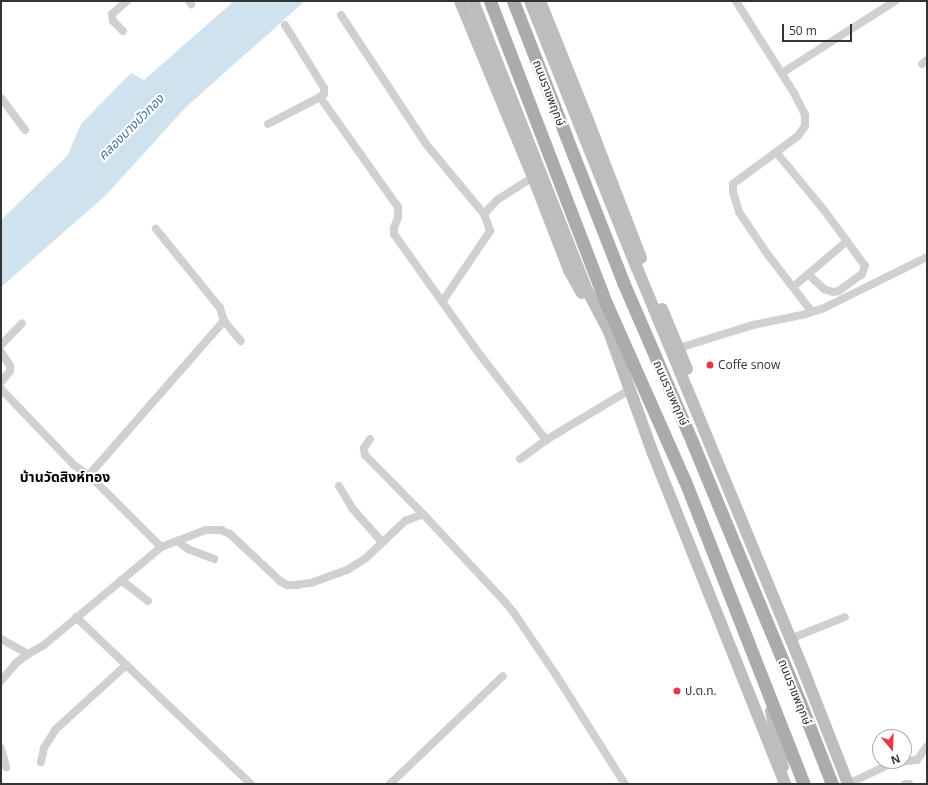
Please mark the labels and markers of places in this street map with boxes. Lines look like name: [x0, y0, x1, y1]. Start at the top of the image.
place label: Coffe snow: [718, 358, 780, 372]
marker: Coffe snow: [705, 360, 715, 370]
place label: ป.ต.ท.: [685, 684, 717, 698]
marker: ป.ต.ท.: [672, 686, 682, 696]

